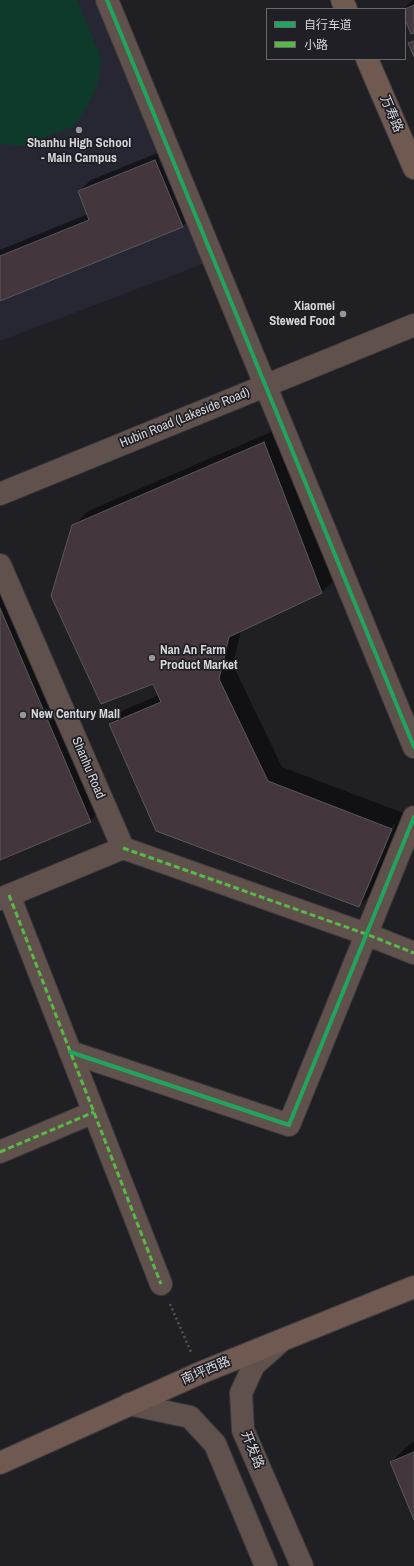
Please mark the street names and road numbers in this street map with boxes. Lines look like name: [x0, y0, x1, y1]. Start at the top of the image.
street label: 万寿路: [376, 93, 406, 135]
street label: Hubin Road (Lakeside Road): [118, 385, 252, 451]
street label: Shanhu Road: [68, 735, 108, 801]
street label: 南坪西路: [179, 1354, 233, 1388]
street label: 开发路: [237, 1429, 267, 1471]

